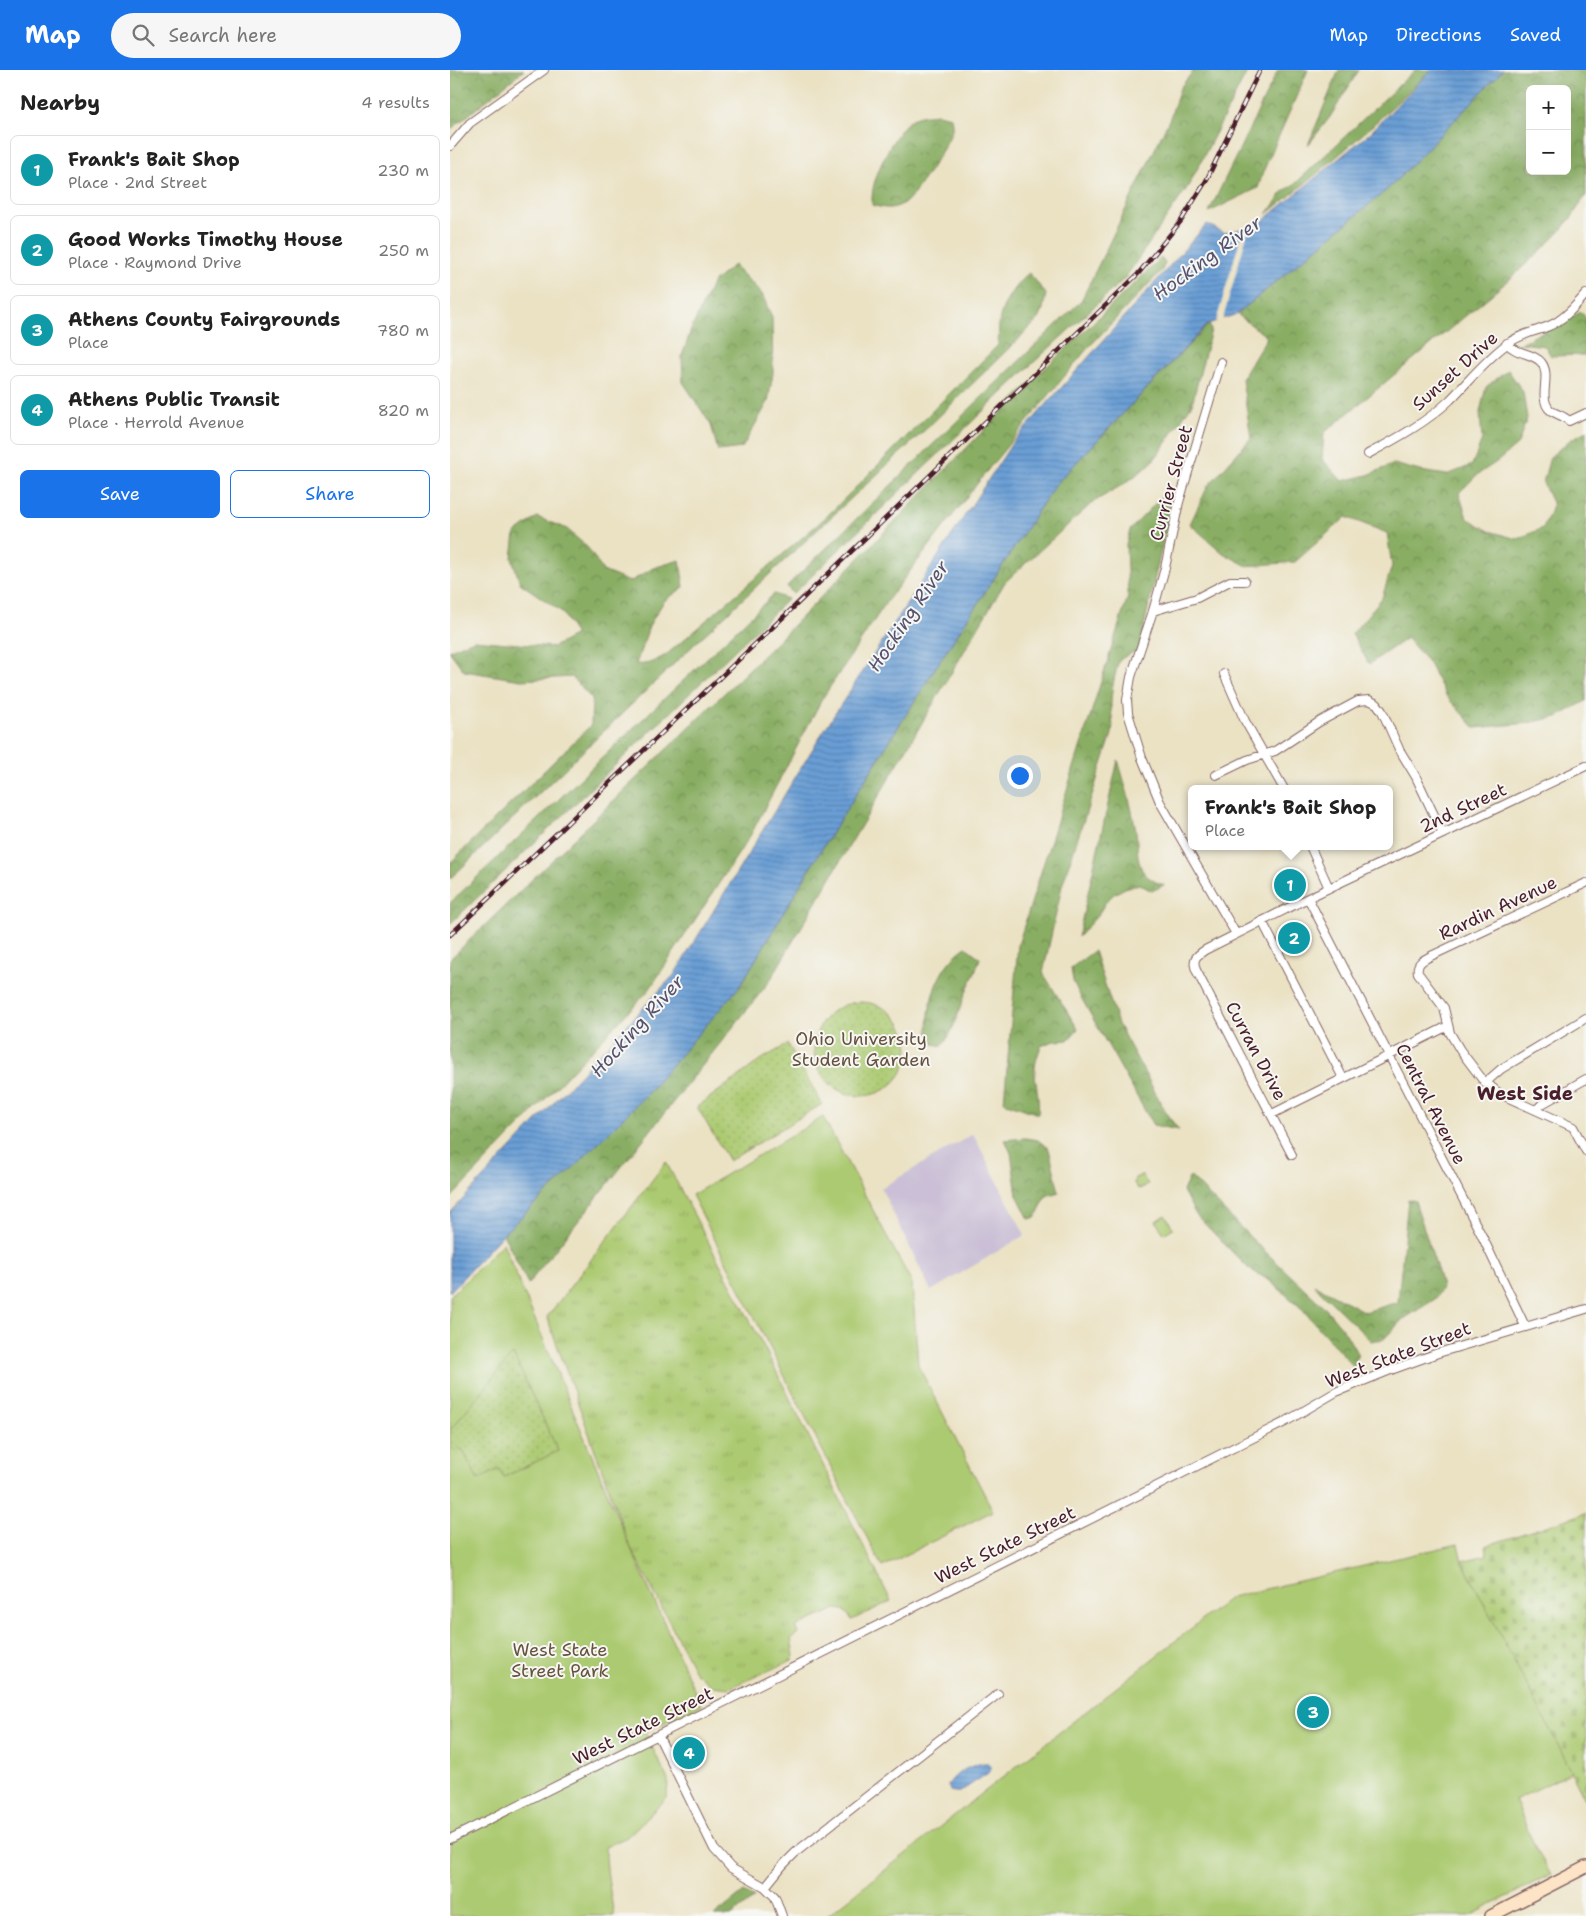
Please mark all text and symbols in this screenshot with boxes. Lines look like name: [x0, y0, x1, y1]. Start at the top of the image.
search box: [111, 13, 461, 58]
text: Map: [25, 19, 81, 51]
icon: search: [129, 21, 157, 49]
text: Search here: [169, 23, 277, 48]
text: Map: [1330, 23, 1368, 47]
text: Directions: [1396, 23, 1482, 47]
text: Saved: [1510, 23, 1561, 47]
map controls: [1526, 85, 1571, 175]
button: +: [1526, 85, 1571, 130]
text: Nearby: [20, 89, 100, 117]
text: 4 results: [361, 92, 430, 113]
button: −: [1526, 130, 1571, 175]
text: Frank's Bait Shop: [68, 147, 240, 172]
text: 1: [33, 160, 41, 181]
text: 230 m: [377, 160, 429, 181]
text: Place · 2nd Street: [68, 172, 207, 193]
water label: Hocking River: [1148, 209, 1267, 306]
text: Good Works Timothy House: [68, 227, 343, 252]
text: 2: [31, 240, 43, 261]
text: 250 m: [378, 240, 429, 261]
text: Place · Raymond Drive: [68, 252, 242, 273]
text: Athens County Fairgrounds: [68, 307, 340, 332]
text: 3: [31, 320, 43, 341]
text: 780 m: [377, 320, 429, 341]
street label: Sunset Drive: [1407, 326, 1503, 416]
text: Place: [68, 332, 109, 353]
text: Athens Public Transit: [68, 387, 280, 412]
text: 4: [31, 400, 43, 421]
text: 820 m: [378, 400, 429, 421]
text: Place · Herrold Avenue: [68, 412, 245, 433]
street label: Currier Street: [1144, 422, 1198, 544]
button: Save: [20, 470, 220, 518]
button: Share: [230, 470, 430, 518]
water label: Hocking River: [862, 555, 955, 676]
your location: [1007, 763, 1033, 789]
street label: 2nd Street: [1416, 777, 1511, 839]
popup: [1188, 785, 1393, 850]
text: Frank's Bait Shop: [1205, 795, 1376, 820]
text: Place: [1205, 820, 1245, 841]
pin: 1: [1274, 866, 1306, 904]
street label: Rardin Avenue: [1435, 870, 1561, 946]
pin: 2: [1278, 919, 1310, 957]
water label: Hocking River: [585, 969, 690, 1082]
street label: Curran Drive: [1220, 997, 1292, 1105]
park label: Ohio University Student Garden: [792, 1027, 930, 1072]
street label: Central Avenue: [1390, 1039, 1472, 1169]
district label: West Side: [1477, 1081, 1573, 1106]
street label: West State Street: [1322, 1316, 1474, 1394]
street label: West State Street: [931, 1500, 1080, 1590]
park label: West State Street Park: [511, 1638, 609, 1683]
street label: West State Street: [569, 1681, 718, 1771]
pin: 3: [1297, 1693, 1329, 1731]
pin: 4: [673, 1734, 705, 1772]

